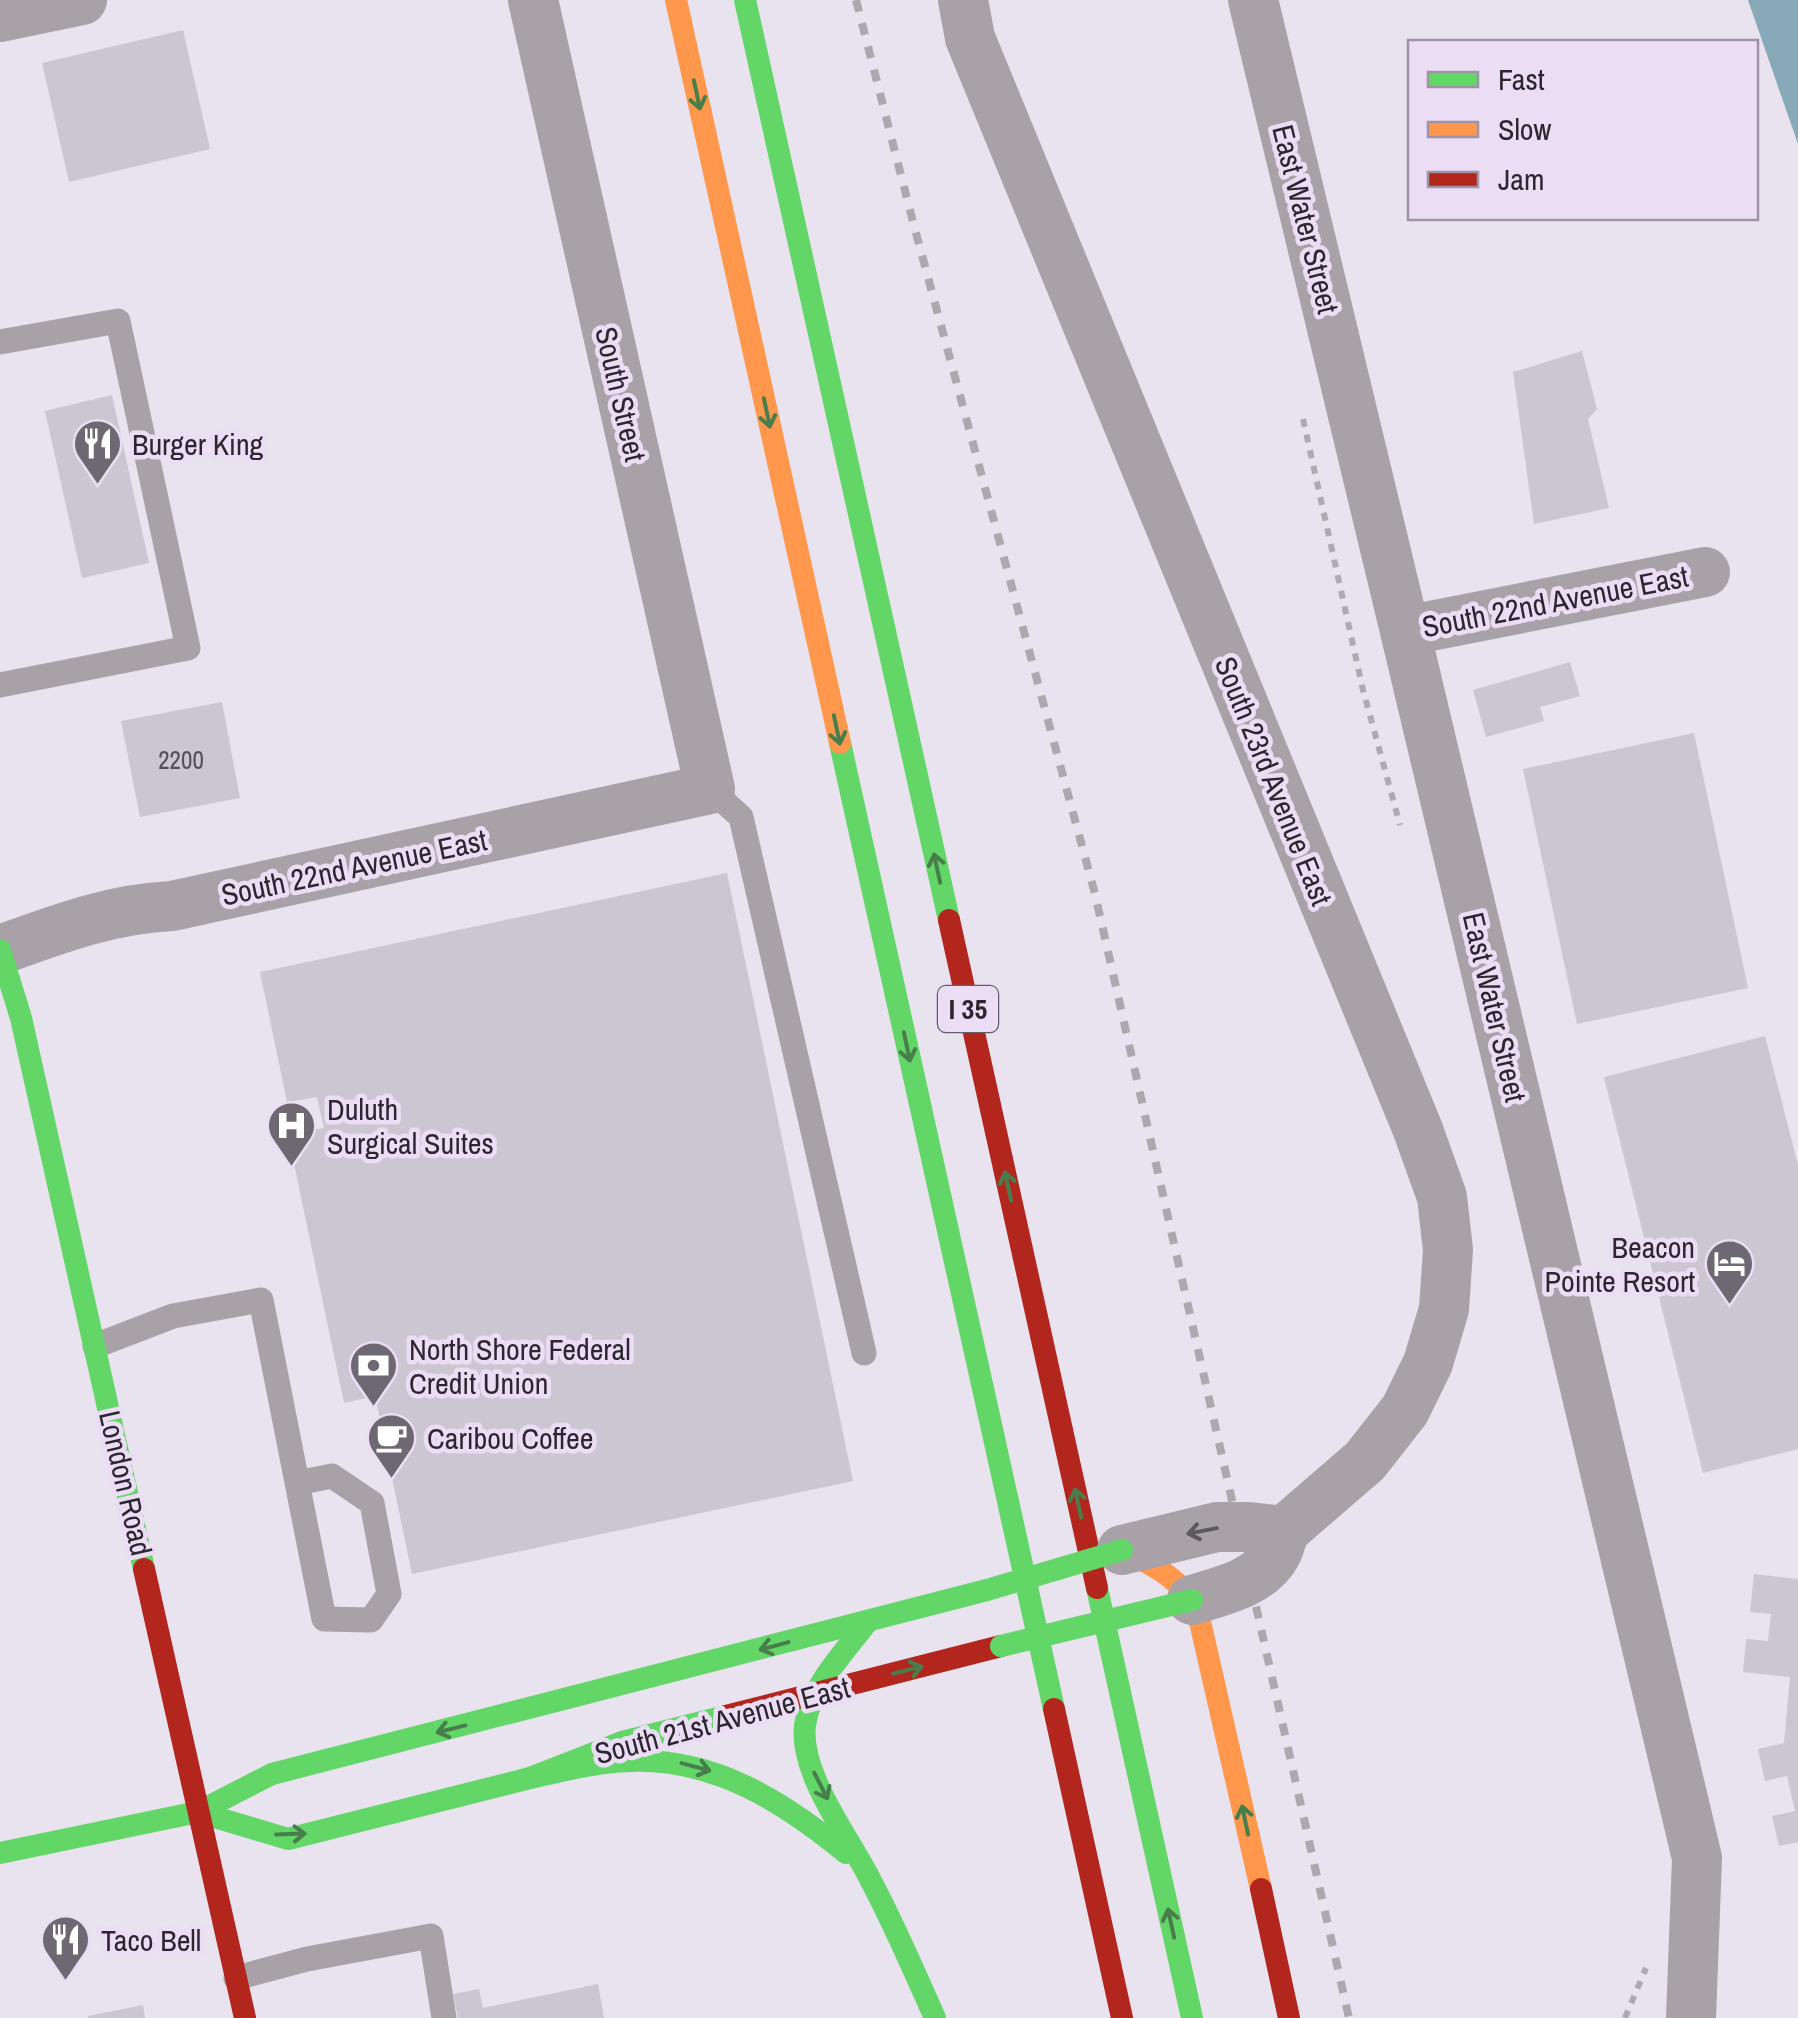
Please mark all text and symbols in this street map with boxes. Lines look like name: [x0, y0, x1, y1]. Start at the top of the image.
legend: [1408, 40, 1758, 220]
text: Fast: [1498, 59, 1545, 99]
one-way arrow: [689, 78, 707, 110]
text: Slow: [1498, 109, 1552, 149]
street label: East Water Street: [1263, 120, 1349, 318]
text: Jam: [1498, 159, 1544, 199]
street label: South Street: [586, 323, 656, 465]
one-way arrow: [759, 396, 777, 428]
restaurant icon: Burger King: [71, 418, 123, 486]
place label: Burger King: [132, 424, 264, 464]
street label: South 22nd Avenue East: [1418, 556, 1692, 646]
street label: South 23rd Avenue East: [1206, 651, 1342, 911]
one-way arrow: [829, 713, 848, 745]
house number: 2200: [158, 743, 204, 777]
street label: South 22nd Avenue East: [218, 819, 491, 915]
one-way arrow: [927, 853, 946, 885]
street label: East Water Street: [1454, 908, 1536, 1106]
road number: I 35: [938, 986, 998, 1032]
one-way arrow: [899, 1030, 918, 1062]
place label: Duluth Surgical Suites: [327, 1089, 494, 1163]
hospital icon: Duluth Surgical Suites: [266, 1100, 318, 1168]
one-way arrow: [997, 1171, 1016, 1203]
place label: Beacon Pointe Resort: [1545, 1227, 1695, 1301]
hotel icon: Beacon Pointe Resort: [1704, 1238, 1756, 1306]
place label: North Shore Federal Credit Union: [409, 1329, 631, 1403]
bank icon: North Shore Federal Credit Union: [348, 1340, 400, 1408]
street label: London Road: [90, 1407, 162, 1559]
cafe icon: Caribou Coffee: [366, 1412, 418, 1480]
place label: Caribou Coffee: [427, 1418, 593, 1458]
one-way arrow: [1067, 1488, 1086, 1520]
one-way arrow: [1187, 1522, 1219, 1541]
one-way arrow: [759, 1637, 790, 1656]
one-way arrow: [891, 1660, 923, 1678]
street label: South 21st Avenue East: [590, 1667, 854, 1773]
one-way arrow: [436, 1721, 468, 1739]
one-way arrow: [680, 1759, 711, 1778]
one-way arrow: [812, 1770, 831, 1800]
one-way arrow: [1235, 1805, 1254, 1837]
one-way arrow: [274, 1825, 307, 1844]
one-way arrow: [1160, 1908, 1179, 1940]
restaurant icon: Taco Bell: [40, 1914, 92, 1982]
place label: Taco Bell: [101, 1920, 201, 1960]

